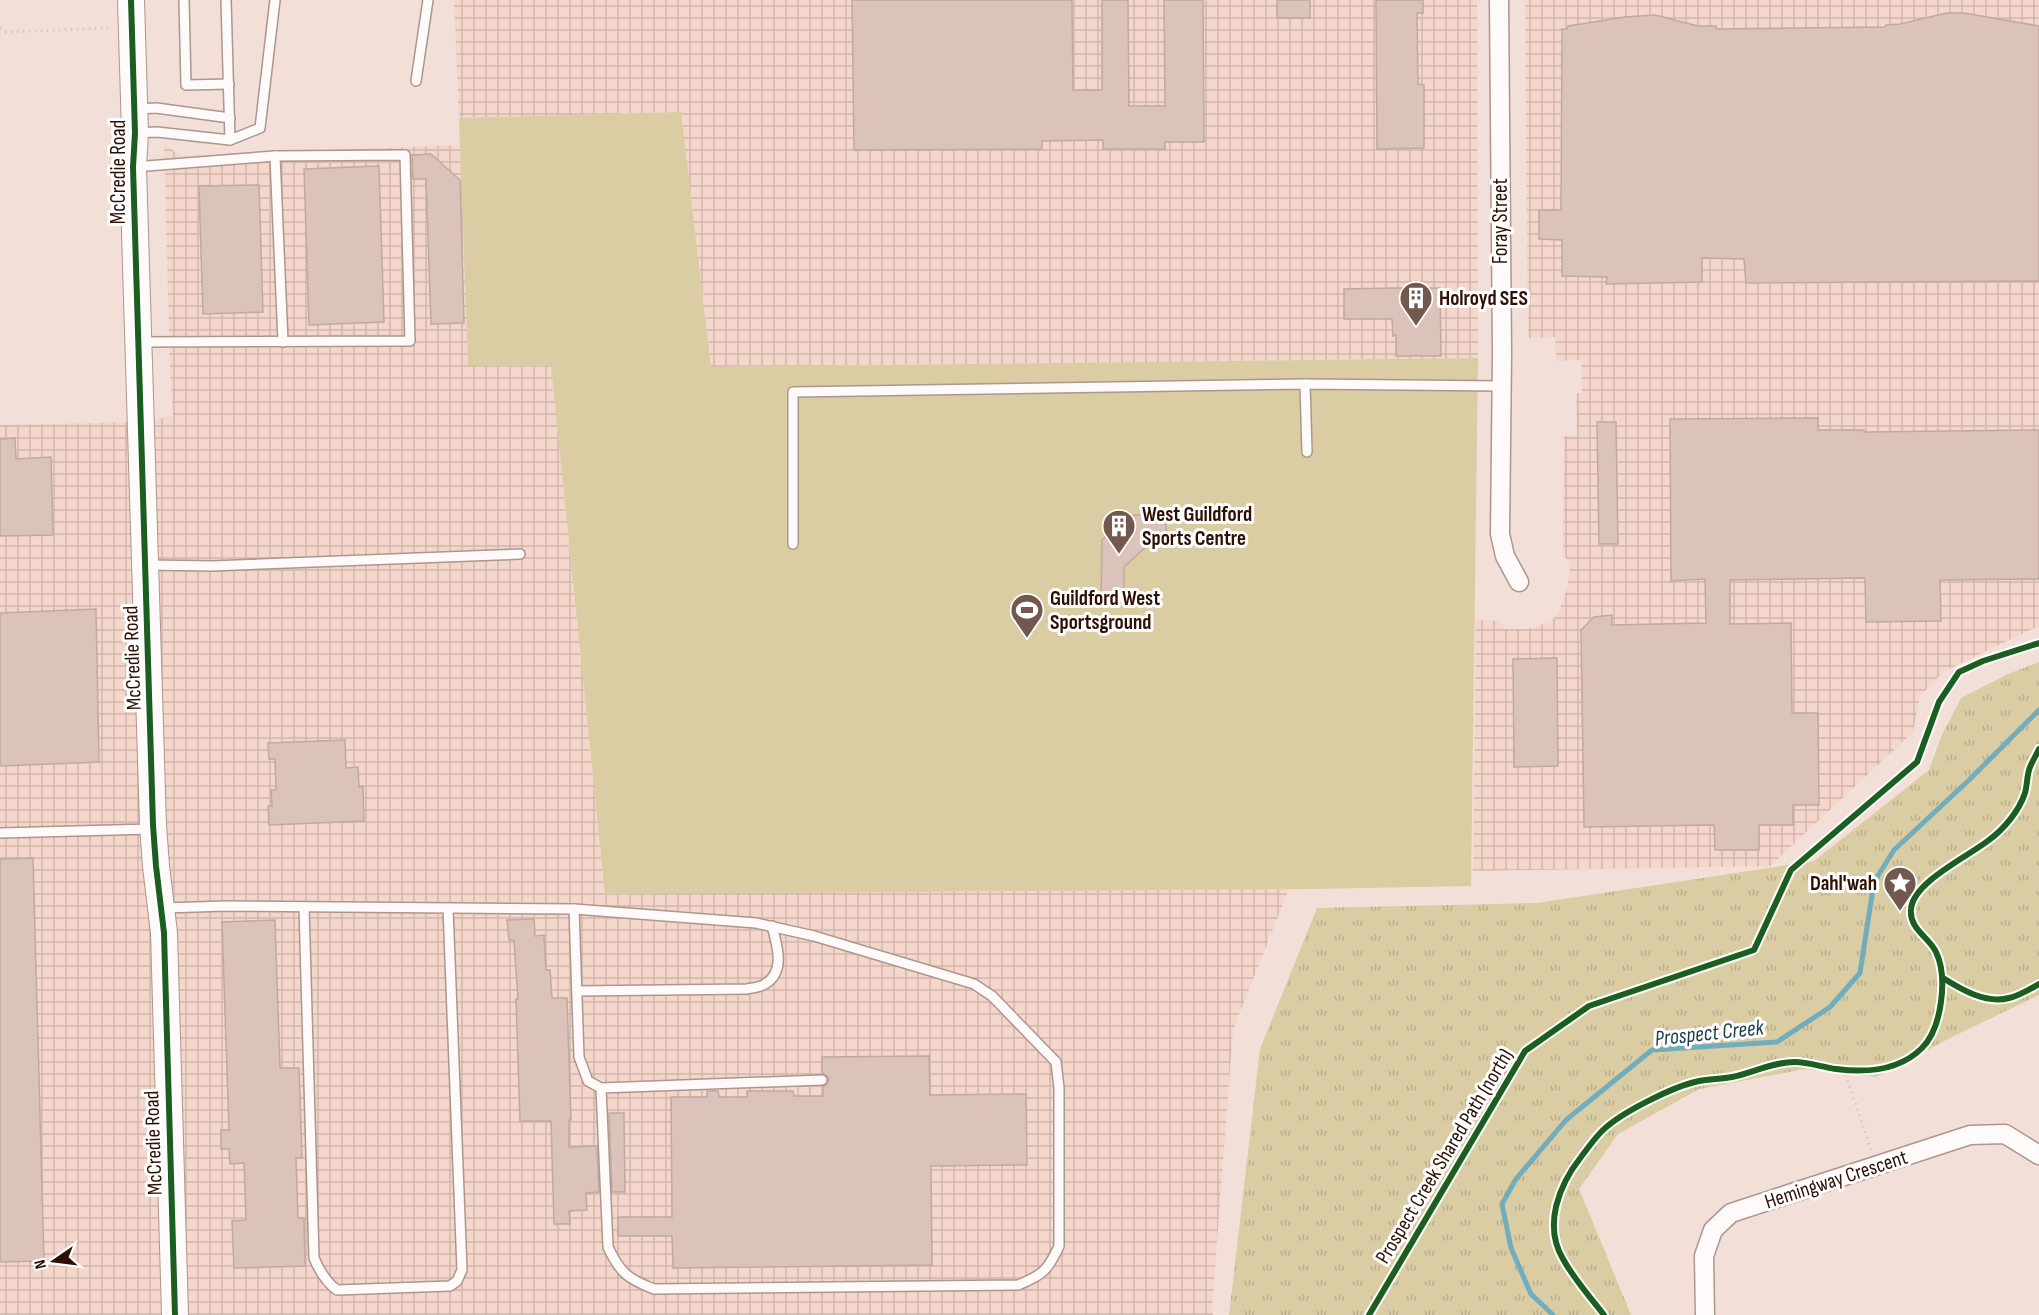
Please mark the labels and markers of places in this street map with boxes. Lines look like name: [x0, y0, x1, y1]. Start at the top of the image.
building icon: Holroyd SES: [1398, 280, 1434, 327]
place label: Holroyd SES: [1439, 286, 1528, 311]
place label: West Guildford Sports Centre: [1142, 502, 1252, 551]
building icon: West Guildford Sports Centre: [1101, 508, 1137, 555]
place label: Guildford West Sportsground: [1050, 586, 1160, 635]
sports icon: Guildford West Sportsground: [1009, 592, 1045, 639]
place icon: Dahl'wah: [1882, 865, 1918, 912]
place label: Dahl'wah: [1810, 871, 1877, 896]

